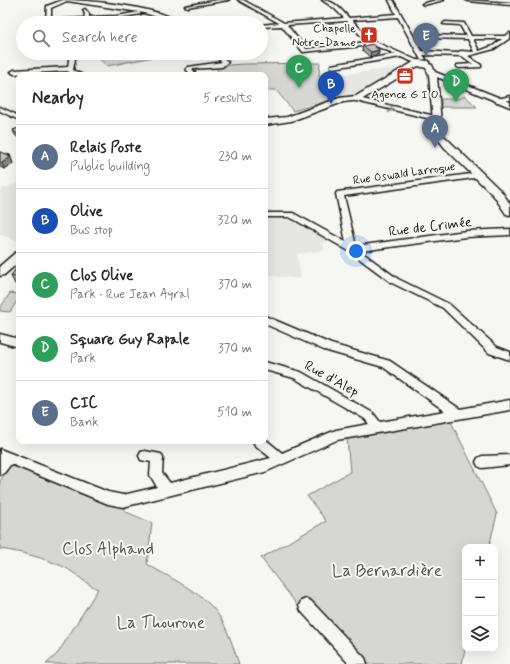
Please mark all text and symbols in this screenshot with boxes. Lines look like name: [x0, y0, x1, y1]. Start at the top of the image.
search box: [16, 16, 268, 60]
place label: Chapelle Notre-Dame: [292, 21, 356, 51]
pin: E: [413, 23, 439, 56]
church icon: Chapelle Notre-Dame: [359, 25, 379, 45]
icon: search: [30, 27, 52, 49]
text: Search here: [62, 28, 138, 48]
pin: C: [286, 55, 312, 88]
office icon: Agence G I O: [395, 66, 415, 86]
pin: D: [443, 69, 469, 102]
pin: B: [318, 71, 344, 104]
text: Nearby: [32, 87, 84, 109]
place label: Agence G I O: [371, 87, 439, 103]
text: 5 results: [203, 90, 252, 107]
one-way arrow: [388, 104, 394, 112]
pin: A: [422, 115, 448, 148]
text: Relais Poste: [70, 138, 142, 158]
text: A: [41, 148, 49, 165]
text: 230 m: [218, 148, 252, 165]
text: Public building: [70, 158, 150, 175]
street label: Rue Oswald Larroque: [352, 159, 456, 189]
text: Olive: [70, 202, 103, 222]
text: B: [41, 212, 49, 229]
text: 320 m: [218, 212, 252, 229]
street label: Rue de Crimée: [388, 213, 473, 241]
text: Bus stop: [70, 222, 113, 239]
your location: [346, 241, 366, 261]
text: Clos Olive: [70, 266, 133, 286]
text: C: [40, 276, 50, 293]
text: 370 m: [218, 276, 252, 293]
text: Park · Rue Jean Ayral: [70, 286, 190, 303]
text: Square Guy Rapale: [70, 330, 190, 350]
text: D: [41, 340, 49, 357]
text: 370 m: [218, 340, 252, 357]
text: Park: [70, 350, 96, 367]
street label: Rue d'Alep: [301, 357, 362, 401]
text: CIC: [70, 394, 97, 414]
text: E: [41, 404, 49, 421]
text: 510 m: [217, 404, 252, 421]
text: Bank: [70, 414, 99, 431]
park label: Clos Alphand: [62, 538, 154, 560]
map controls: [462, 544, 498, 652]
button: +: [462, 544, 498, 580]
park label: La Bernardière: [332, 560, 442, 582]
button: −: [462, 580, 498, 616]
park label: La Thourone: [117, 612, 205, 634]
button: layers: [462, 616, 498, 652]

